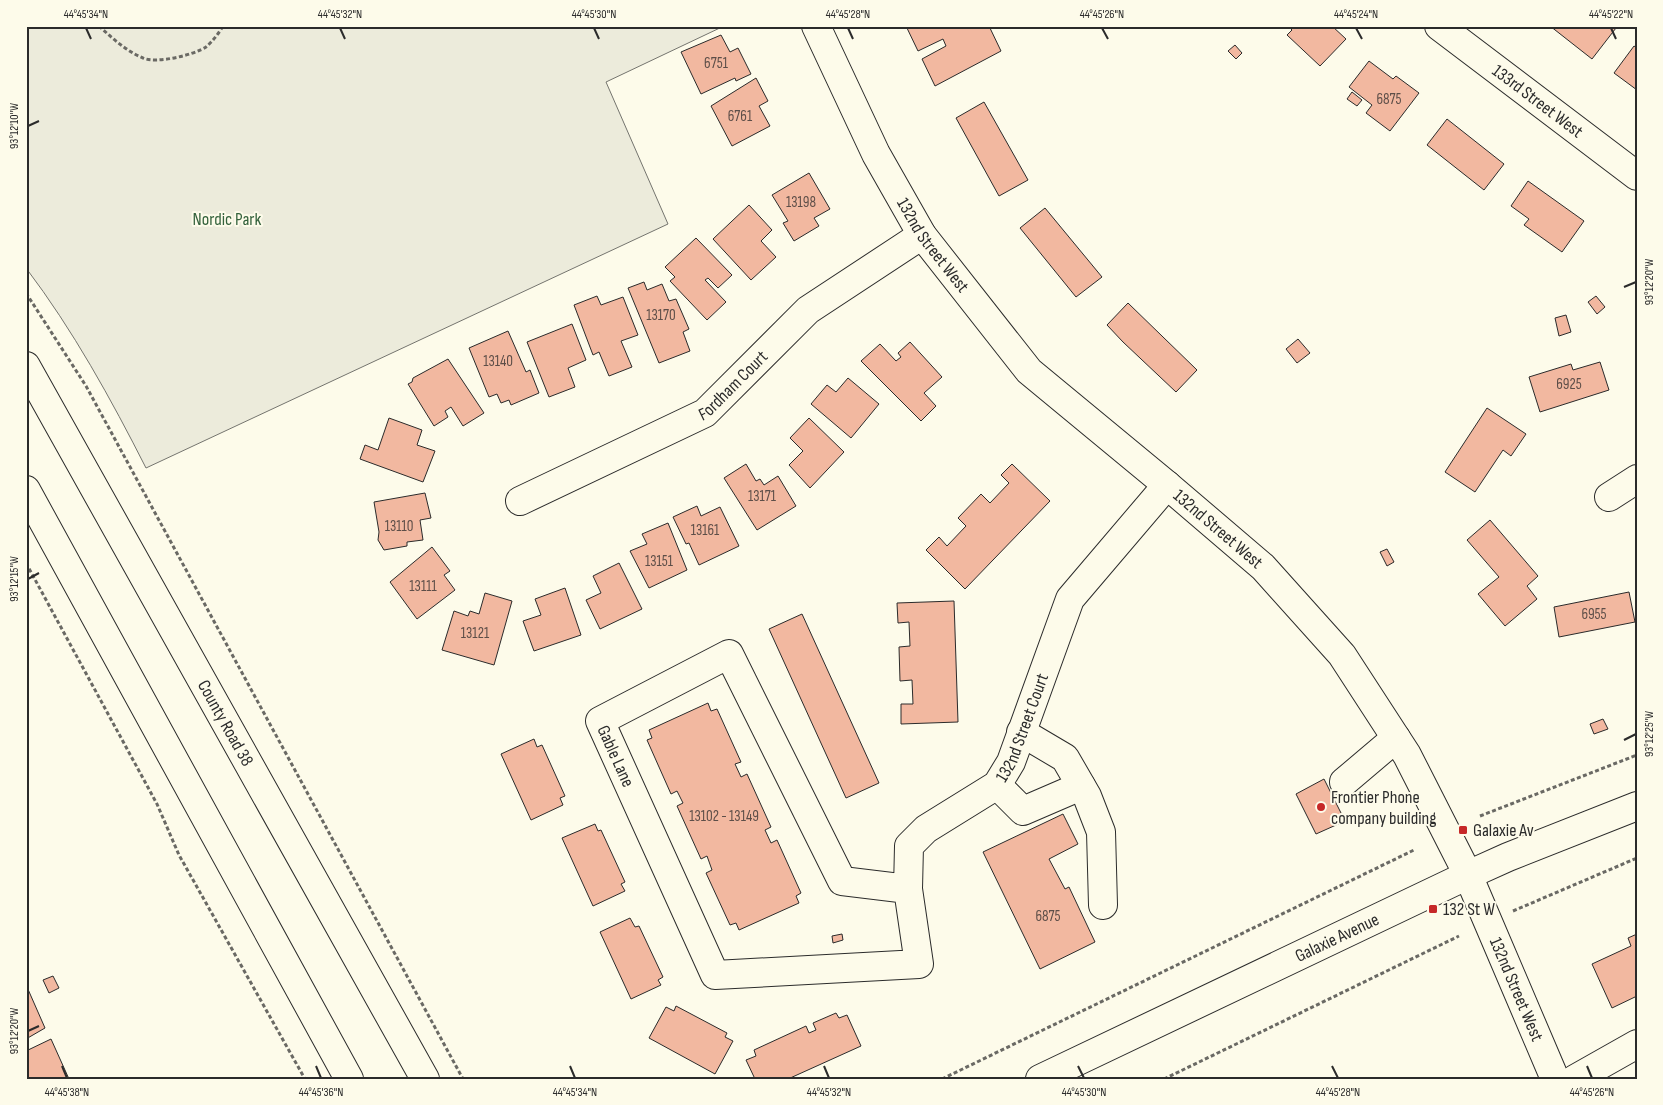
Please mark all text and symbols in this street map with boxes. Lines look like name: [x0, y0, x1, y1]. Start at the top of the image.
text: 44°45'34"N: [64, 7, 108, 22]
text: 44°45'32"N: [318, 7, 362, 22]
text: 44°45'30"N: [572, 7, 616, 22]
text: 44°45'28"N: [826, 7, 870, 22]
text: 44°45'26"N: [1080, 7, 1124, 22]
text: 44°45'24"N: [1334, 7, 1378, 22]
text: 44°45'22"N: [1589, 7, 1633, 22]
house number: 6751: [704, 54, 729, 73]
street label: 133rd Street West: [1488, 60, 1588, 142]
house number: 6875: [1376, 90, 1402, 109]
text: 93°12'10"W: [7, 103, 22, 149]
house number: 6761: [728, 107, 753, 126]
house number: 13198: [786, 193, 816, 212]
street label: 132nd Street West: [893, 194, 974, 297]
park label: Nordic Park: [193, 209, 262, 230]
text: 93°12'20"W: [1642, 258, 1657, 305]
house number: 13170: [646, 306, 676, 325]
street label: Fordham Court: [695, 346, 772, 425]
house number: 13140: [483, 352, 513, 371]
house number: 6925: [1556, 375, 1582, 394]
street label: 132nd Street West: [1169, 485, 1268, 573]
house number: 13171: [748, 487, 777, 506]
house number: 13110: [385, 517, 413, 536]
house number: 13161: [691, 521, 720, 540]
house number: 13151: [645, 552, 674, 571]
text: 93°12'15"W: [7, 556, 22, 602]
house number: 13111: [409, 577, 437, 596]
house number: 6955: [1581, 605, 1607, 624]
house number: 13121: [461, 624, 490, 643]
street label: 132nd Street Court: [991, 670, 1053, 786]
street label: County Road 38: [193, 676, 258, 770]
text: 93°12'25"W: [1642, 711, 1657, 757]
street label: Gable Lane: [593, 722, 639, 790]
place label: Frontier Phone company building: [1331, 787, 1436, 829]
marker: Frontier Phone company building: [1315, 801, 1327, 813]
house number: 13102 - 13149: [689, 807, 759, 826]
place label: Galaxie Av: [1473, 820, 1534, 841]
marker: Galaxie Av: [1457, 824, 1469, 836]
place label: 132 St W: [1443, 899, 1495, 920]
marker: 132 St W: [1427, 903, 1439, 915]
house number: 6875: [1035, 907, 1061, 926]
street label: Galaxie Avenue: [1292, 909, 1382, 966]
street label: 132nd Street West: [1485, 934, 1548, 1045]
text: 93°12'20"W: [7, 1007, 22, 1054]
text: 44°45'38"N: [45, 1085, 89, 1100]
text: 44°45'36"N: [299, 1085, 343, 1100]
text: 44°45'34"N: [553, 1085, 597, 1100]
text: 44°45'32"N: [807, 1085, 851, 1100]
text: 44°45'30"N: [1062, 1085, 1106, 1100]
text: 44°45'28"N: [1316, 1085, 1360, 1100]
text: 44°45'26"N: [1570, 1085, 1614, 1100]

